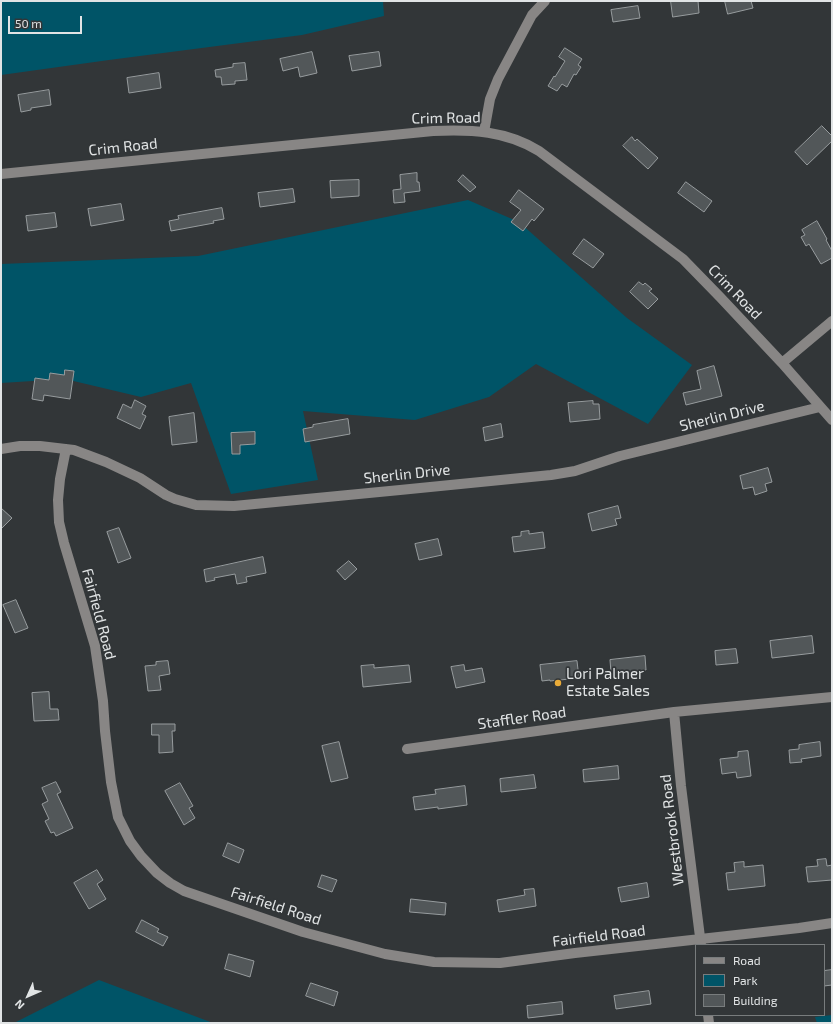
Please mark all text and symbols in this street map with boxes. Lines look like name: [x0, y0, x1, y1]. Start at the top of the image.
scale bar: [10, 8, 84, 34]
text: 50 m: [15, 16, 42, 30]
street label: Crim Road: [411, 108, 481, 128]
street label: Crim Road: [88, 134, 158, 160]
street label: Crim Road: [704, 261, 766, 323]
street label: Sherlin Drive: [678, 397, 766, 435]
street label: Sherlin Drive: [363, 460, 451, 488]
street label: Fairfield Road: [78, 566, 120, 662]
place label: Lori Palmer Estate Sales: [566, 665, 650, 700]
marker: Lori Palmer Estate Sales: [553, 678, 563, 688]
street label: Staffler Road: [477, 703, 567, 733]
street label: Westbrook Road: [656, 773, 688, 887]
street label: Fairfield Road: [229, 883, 323, 929]
street label: Fairfield Road: [551, 921, 647, 951]
legend: [695, 944, 825, 1016]
text: Road: [733, 953, 761, 967]
text: Park: [733, 973, 758, 987]
north arrow: [8, 976, 48, 1016]
text: Building: [733, 993, 777, 1007]
text: N: [12, 997, 27, 1012]

